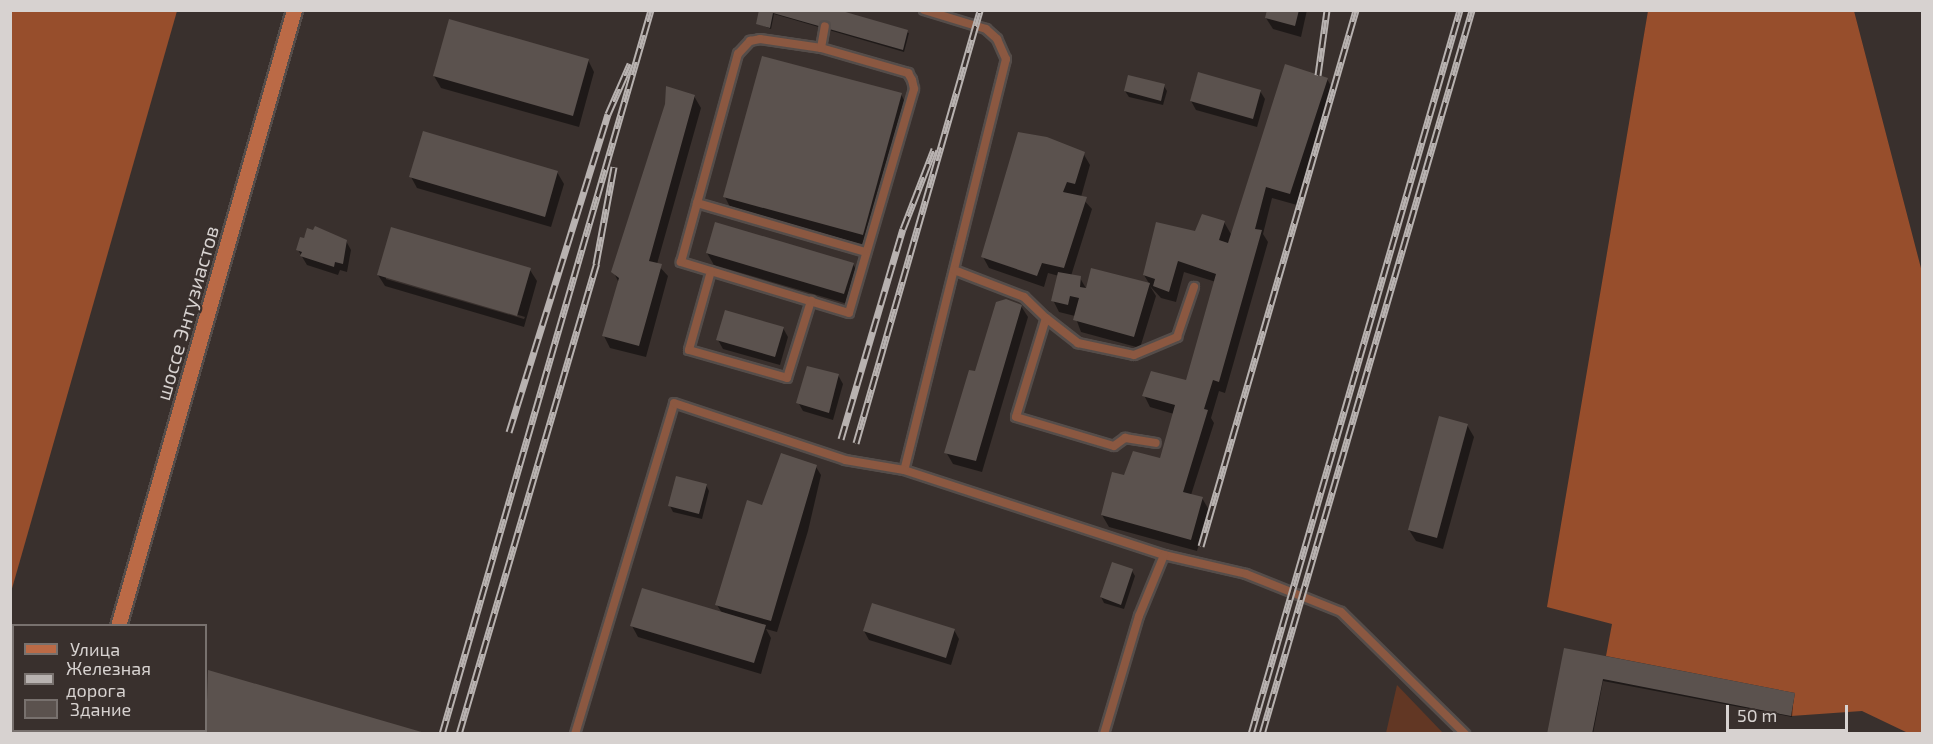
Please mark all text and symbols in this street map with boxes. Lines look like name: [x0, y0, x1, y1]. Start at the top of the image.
street label: шоссе Энтузиастов: [151, 223, 223, 403]
legend: [12, 624, 207, 732]
text: Улица: [70, 638, 120, 660]
text: Железная дорога: [66, 657, 151, 701]
scale bar: [1729, 693, 1850, 731]
text: Здание: [70, 698, 131, 720]
text: 50 m: [1737, 704, 1777, 726]

